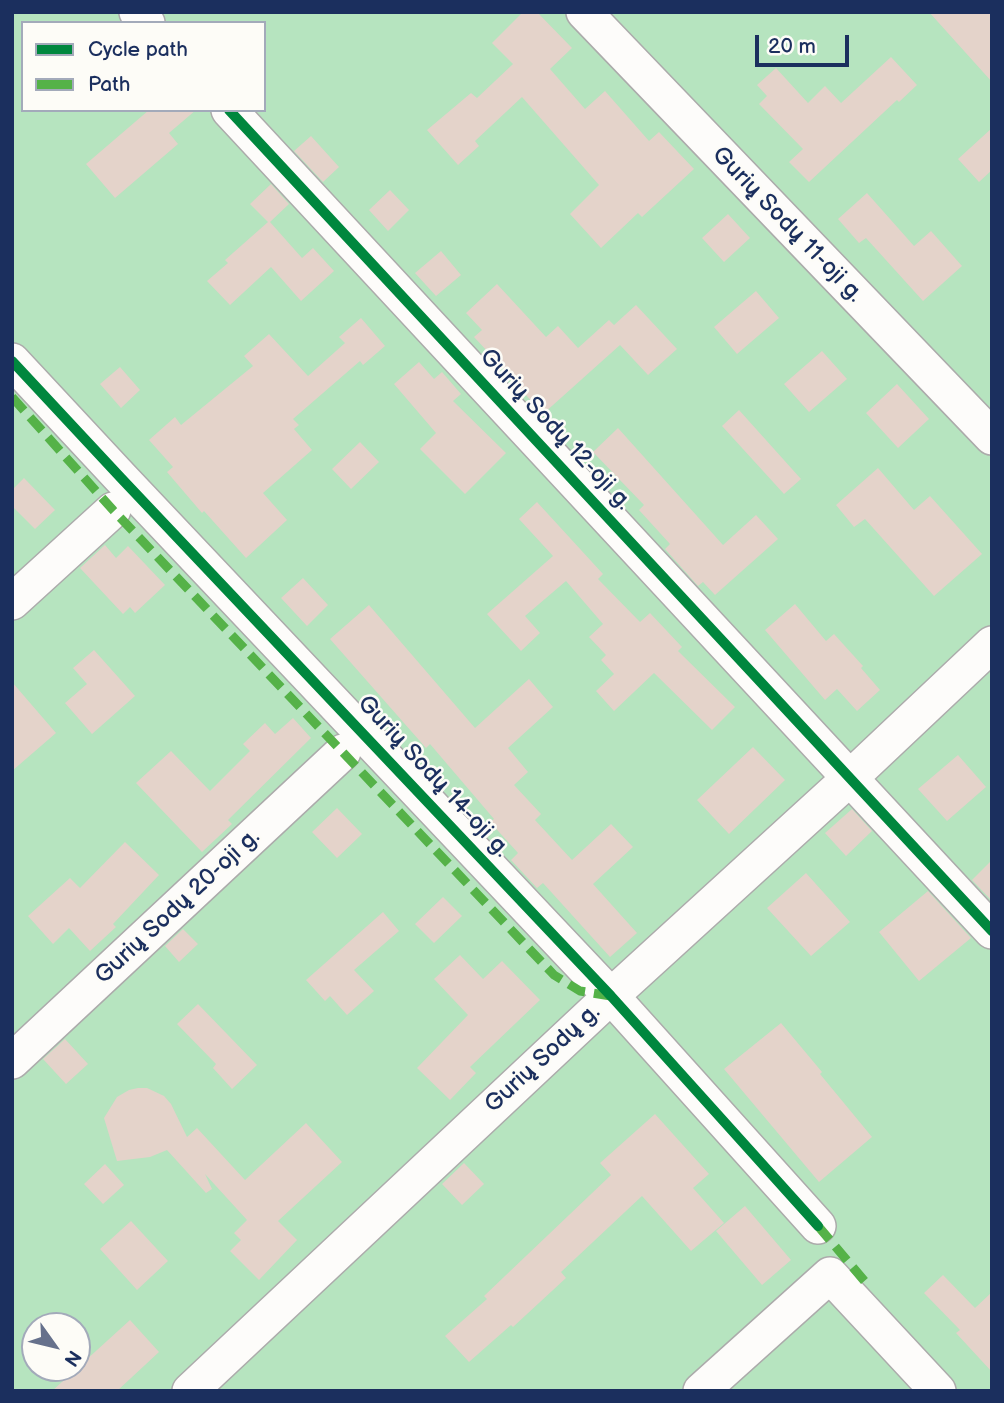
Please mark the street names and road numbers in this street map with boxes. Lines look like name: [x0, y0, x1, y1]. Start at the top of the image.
street label: Gurių Sodų 11-oji g.: [705, 141, 869, 309]
street label: Gurių Sodų 12-oji g.: [473, 343, 637, 517]
street label: Gurių Sodų 14-oji g.: [351, 690, 515, 864]
street label: Gurių Sodų 20-oji g.: [90, 823, 266, 991]
street label: Gurių Sodų g.: [479, 998, 607, 1120]

